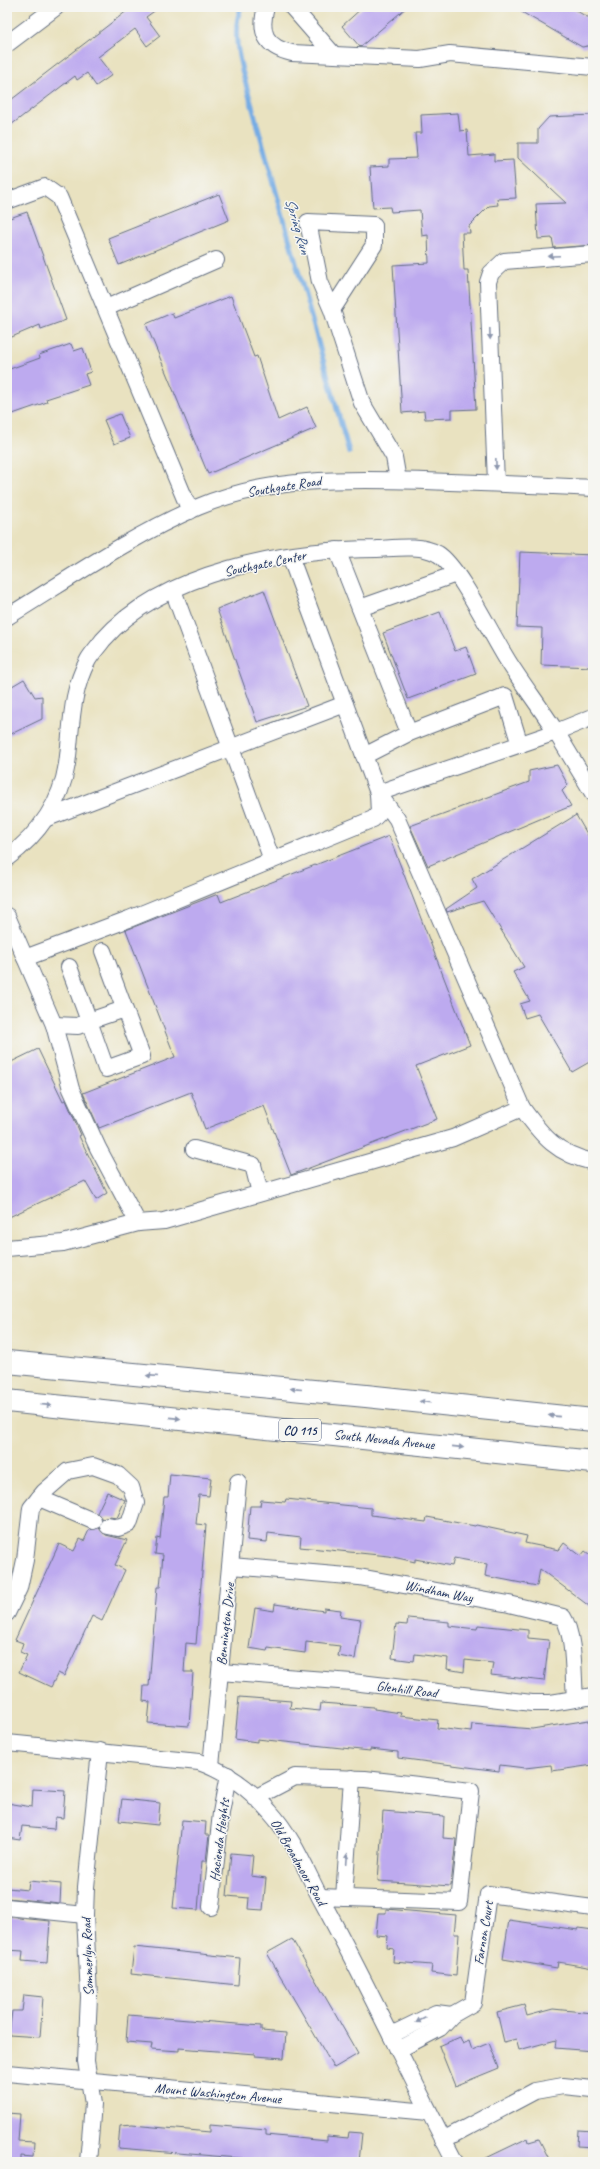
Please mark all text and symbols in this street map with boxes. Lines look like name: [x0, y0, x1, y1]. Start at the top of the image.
water label: Spring Run: [281, 196, 315, 257]
one-way arrow: [548, 253, 560, 260]
one-way arrow: [487, 328, 493, 341]
one-way arrow: [492, 458, 499, 470]
street label: Southgate Road: [246, 472, 325, 501]
street label: Southgate Center: [223, 546, 309, 580]
one-way arrow: [146, 1372, 158, 1379]
one-way arrow: [290, 1386, 302, 1393]
one-way arrow: [419, 1399, 431, 1406]
one-way arrow: [40, 1402, 52, 1408]
one-way arrow: [548, 1413, 560, 1419]
one-way arrow: [169, 1414, 181, 1421]
road number: CO 115: [279, 1419, 321, 1441]
street label: South Nevada Avenue: [333, 1426, 437, 1453]
one-way arrow: [452, 1444, 464, 1450]
street label: Windham Way: [404, 1577, 475, 1607]
street label: Bennington Drive: [213, 1581, 238, 1666]
street label: Glenhill Road: [376, 1677, 441, 1702]
street label: Hacienda Heights: [206, 1797, 233, 1882]
street label: Old Broadmoor Road: [267, 1816, 331, 1911]
one-way arrow: [343, 1853, 350, 1865]
street label: Farnon Court: [470, 1899, 497, 1966]
street label: Sommerlyn Road: [78, 1915, 97, 1996]
one-way arrow: [415, 2017, 427, 2024]
street label: Mount Washington Avenue: [154, 2080, 283, 2108]

